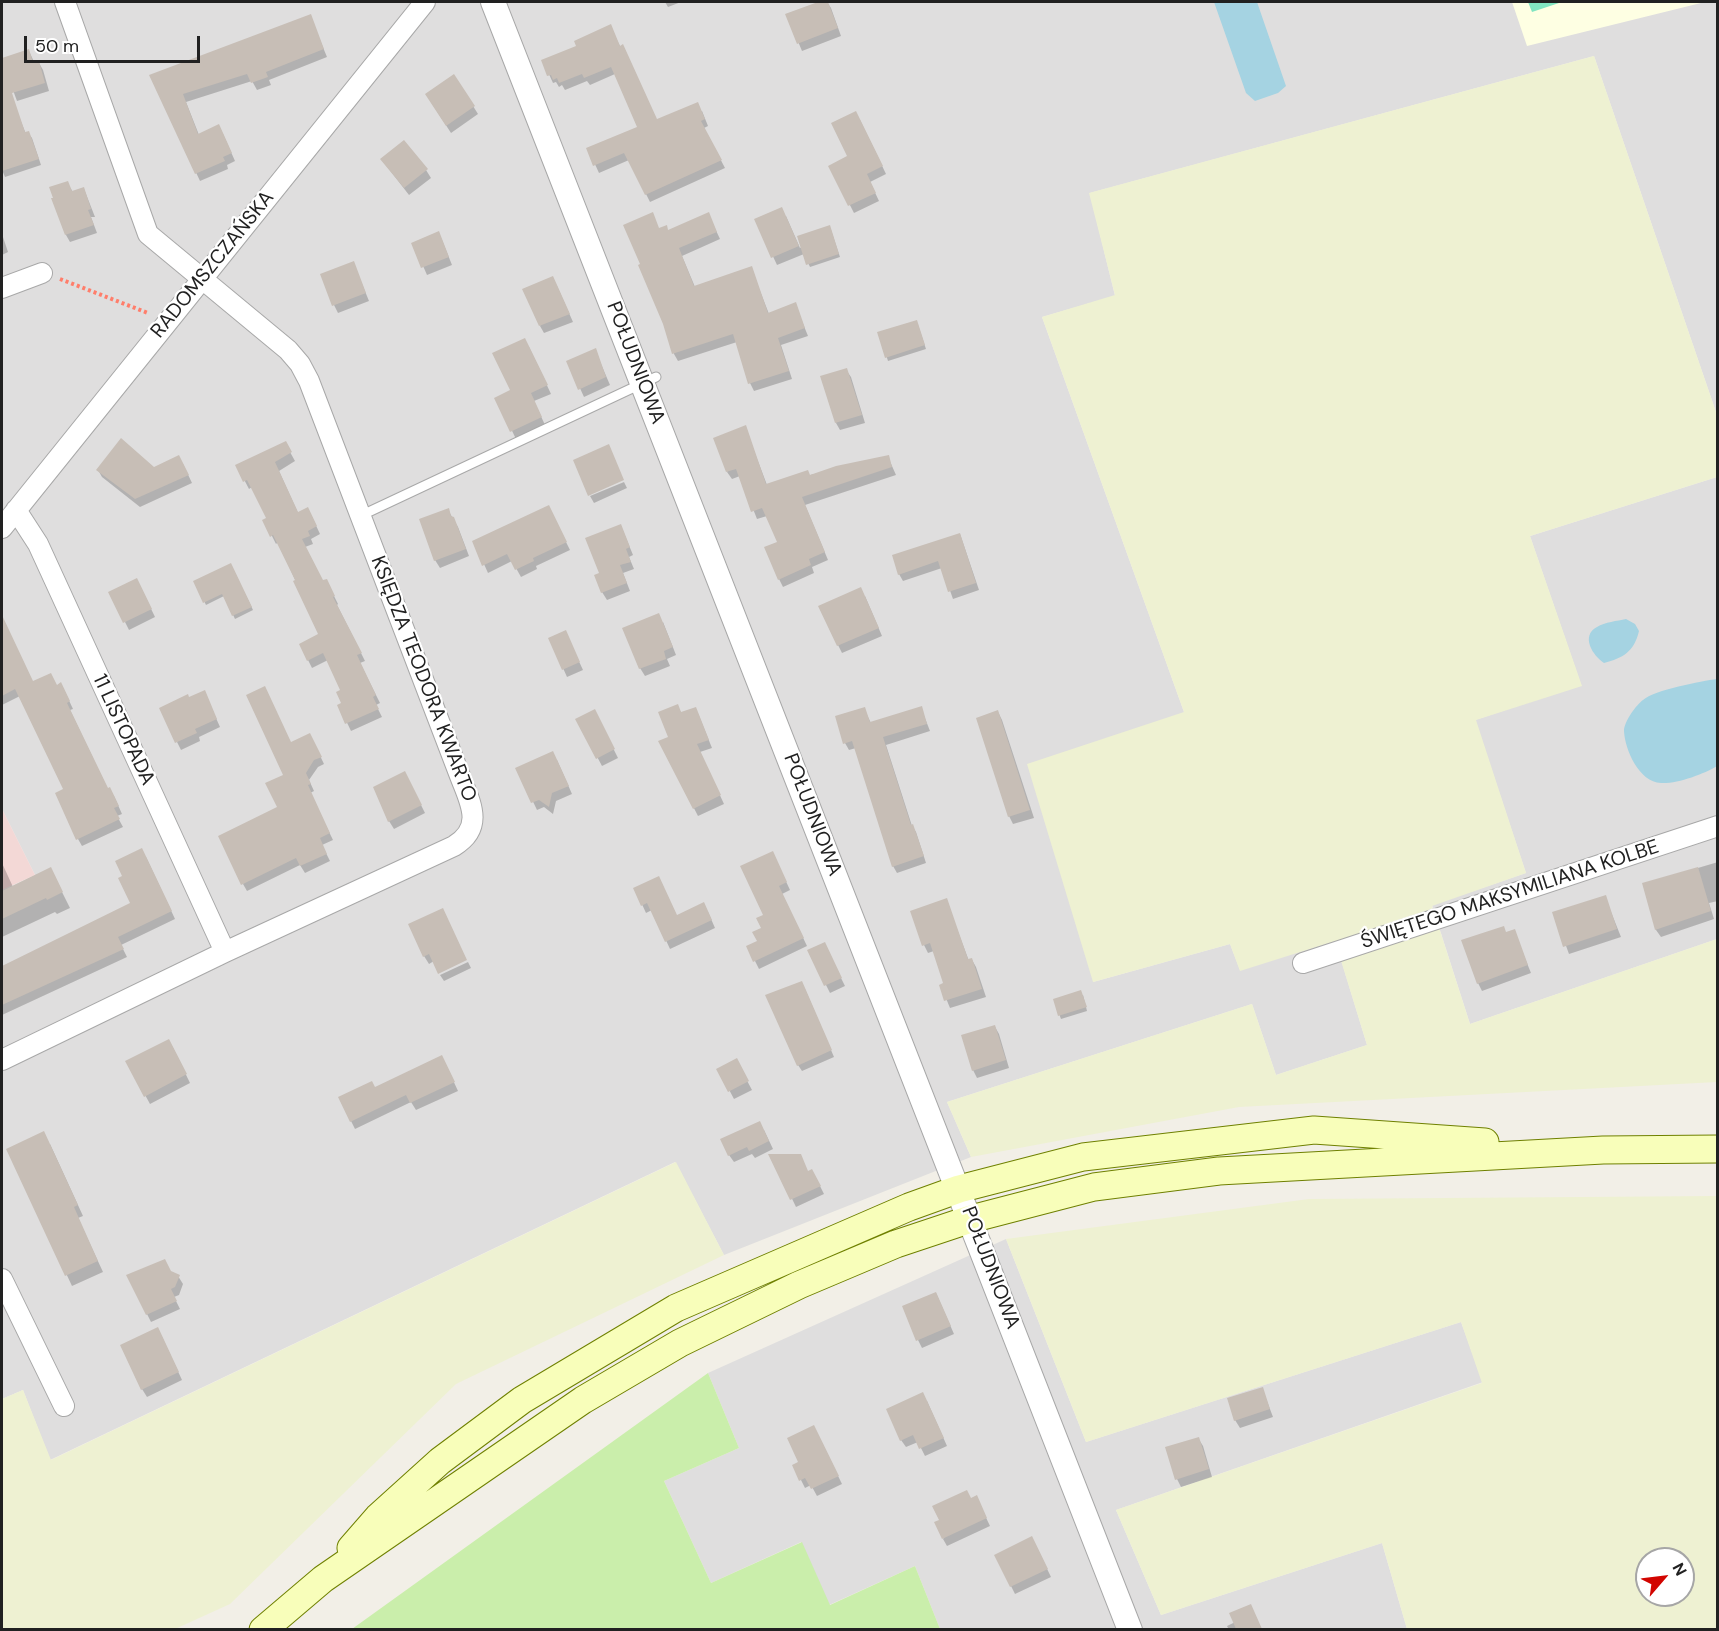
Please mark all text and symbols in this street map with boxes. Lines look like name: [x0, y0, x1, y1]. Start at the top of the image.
scale bar: [27, 24, 202, 62]
text: 50 m: [35, 34, 79, 58]
street label: RADOMSZCZAŃSKA: [146, 187, 280, 343]
street label: POŁUDNIOWA: [601, 298, 669, 428]
street label: KSIĘDZA TEODORA KWARTO: [365, 553, 481, 805]
street label: 11 LISTOPADA: [87, 671, 159, 789]
street label: POŁUDNIOWA: [778, 750, 846, 880]
street label: ŚWIĘTEGO MAKSYMILIANA KOLBE: [1358, 835, 1662, 955]
street label: POŁUDNIOWA: [956, 1203, 1024, 1333]
north arrow: [1635, 1547, 1695, 1607]
text: N: [1668, 1559, 1692, 1579]

